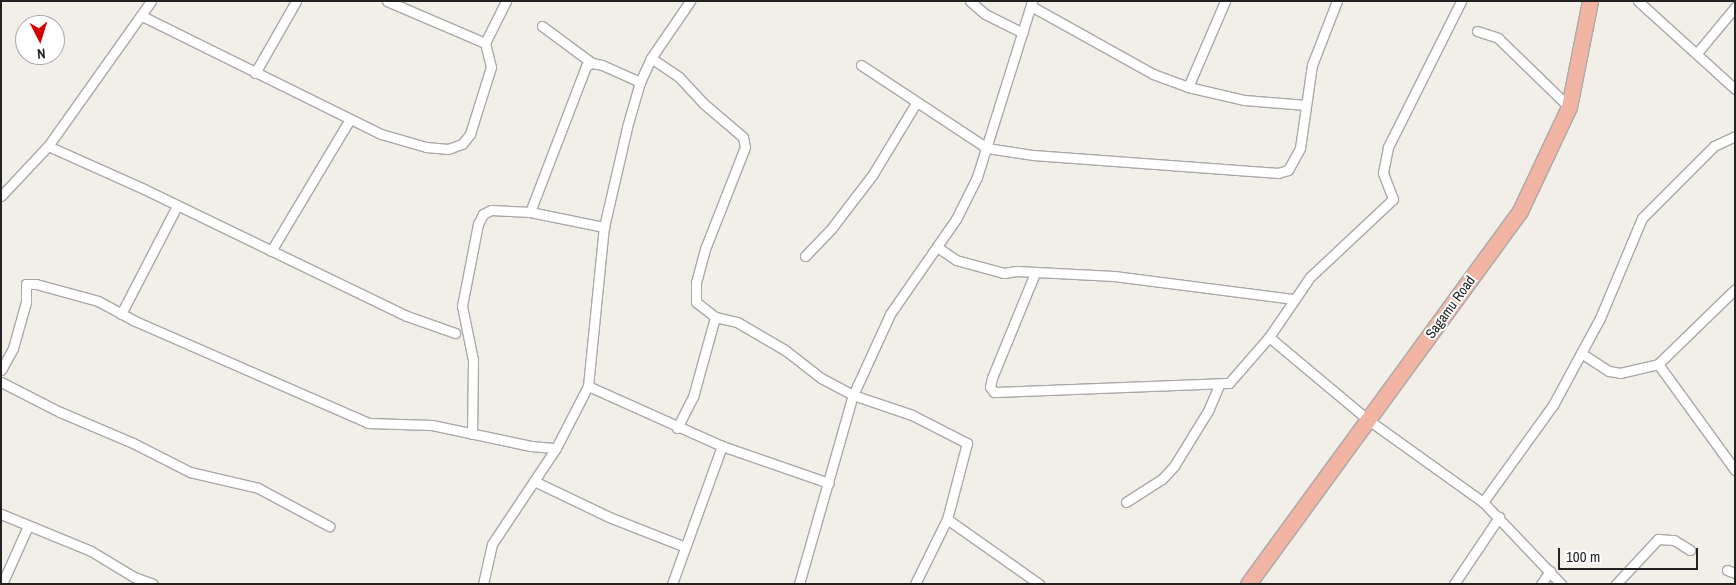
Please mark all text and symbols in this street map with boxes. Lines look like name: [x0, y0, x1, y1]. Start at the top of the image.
north arrow: [15, 15, 65, 65]
text: N: [36, 45, 46, 63]
street label: Sagamu Road: [1422, 272, 1478, 342]
scale bar: [1561, 538, 1701, 570]
text: 100 m: [1566, 546, 1600, 567]

